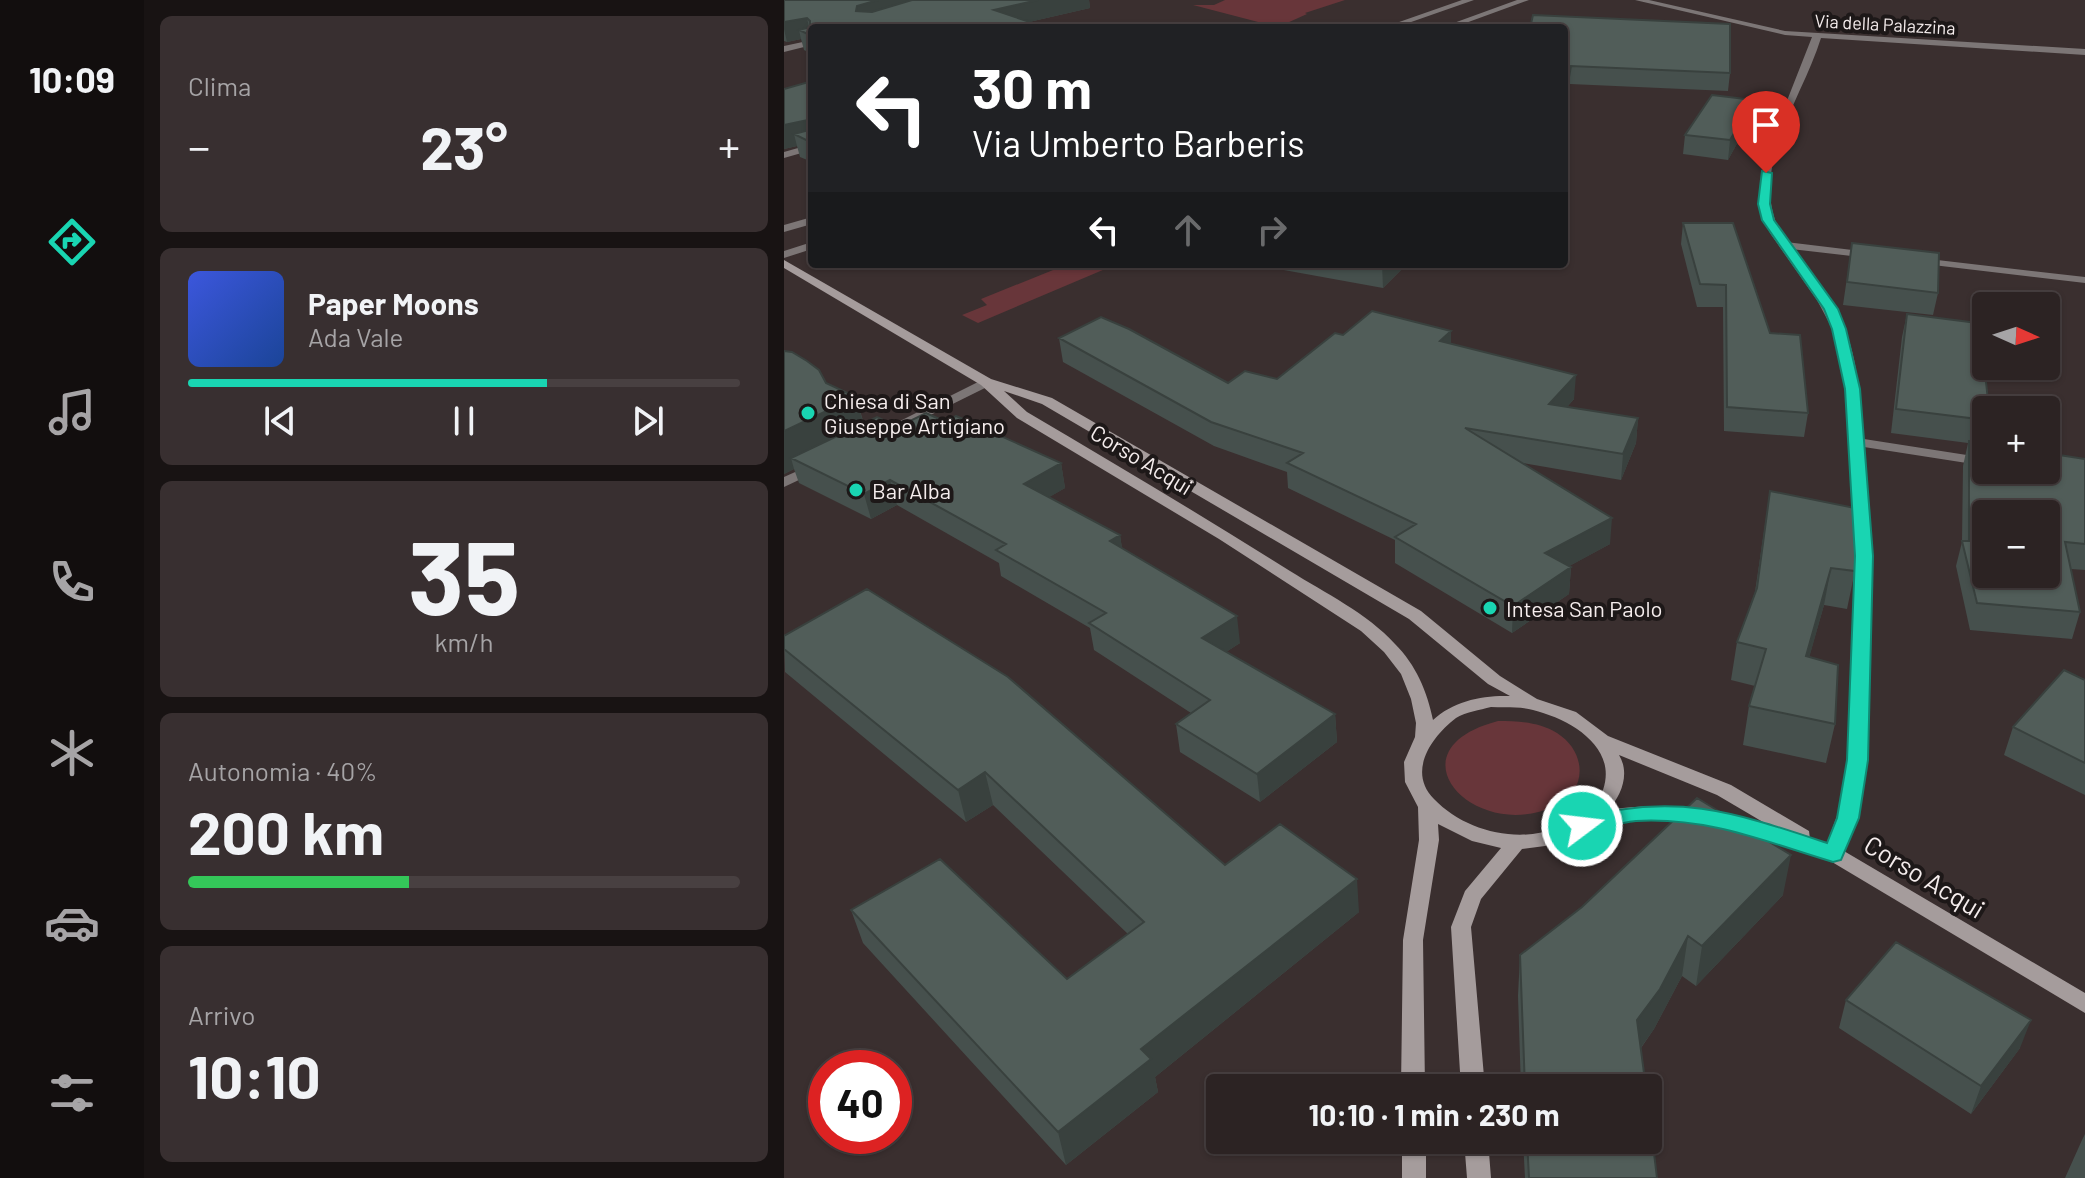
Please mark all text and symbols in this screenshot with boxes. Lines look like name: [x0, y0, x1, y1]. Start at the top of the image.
street label: Via della Palazzina: [1814, 9, 1956, 39]
text: 30 m: [972, 53, 1092, 120]
icon: left: [840, 56, 944, 160]
text: 10:09: [29, 57, 115, 100]
text: Clima: [188, 70, 251, 101]
pin: [1732, 91, 1800, 173]
icon: arrive: [1744, 103, 1788, 147]
text: 23°: [420, 110, 508, 182]
text: −: [188, 119, 210, 172]
text: +: [718, 119, 740, 172]
text: Via Umberto Barberis: [972, 121, 1305, 164]
icon: left: [1082, 208, 1126, 252]
icon: ahead: [1166, 208, 1210, 252]
icon: right: [1250, 208, 1294, 252]
icon: directions: [44, 214, 100, 270]
text: Paper Moons: [308, 285, 479, 321]
north arrow: [1972, 292, 2060, 380]
map controls: [1972, 292, 2060, 588]
text: Ada Vale: [308, 321, 403, 352]
icon: music: [44, 384, 100, 440]
place label: Chiesa di San Giuseppe Artigiano: [824, 387, 1005, 438]
button: +: [1972, 396, 2060, 484]
icon: previous: [258, 399, 302, 443]
icon: pause: [442, 399, 486, 443]
icon: next: [626, 399, 670, 443]
marker: Chiesa di San Giuseppe Artigiano: [799, 404, 817, 422]
street label: Corso Acqui: [1086, 418, 1198, 500]
place label: Bar Alba: [872, 477, 951, 503]
marker: Bar Alba: [847, 481, 865, 499]
button: −: [1972, 500, 2060, 588]
text: 35: [408, 511, 520, 636]
icon: phone: [44, 554, 100, 610]
place label: Intesa San Paolo: [1506, 595, 1663, 621]
marker: Intesa San Paolo: [1481, 599, 1499, 617]
text: km/h: [435, 626, 493, 657]
icon: climate: [44, 725, 100, 781]
text: Autonomia · 40%: [188, 755, 377, 786]
position arrow: [1540, 784, 1624, 868]
text: 200 km: [188, 795, 384, 867]
street label: Corso Acqui: [1859, 828, 1991, 924]
icon: car: [44, 895, 100, 951]
text: Arrivo: [188, 999, 255, 1030]
text: 10:10: [188, 1039, 321, 1111]
speed limit sign: 40: [808, 1050, 912, 1154]
icon: filters: [44, 1065, 100, 1121]
text: 10:10 · 1 min · 230 m: [1309, 1096, 1559, 1132]

